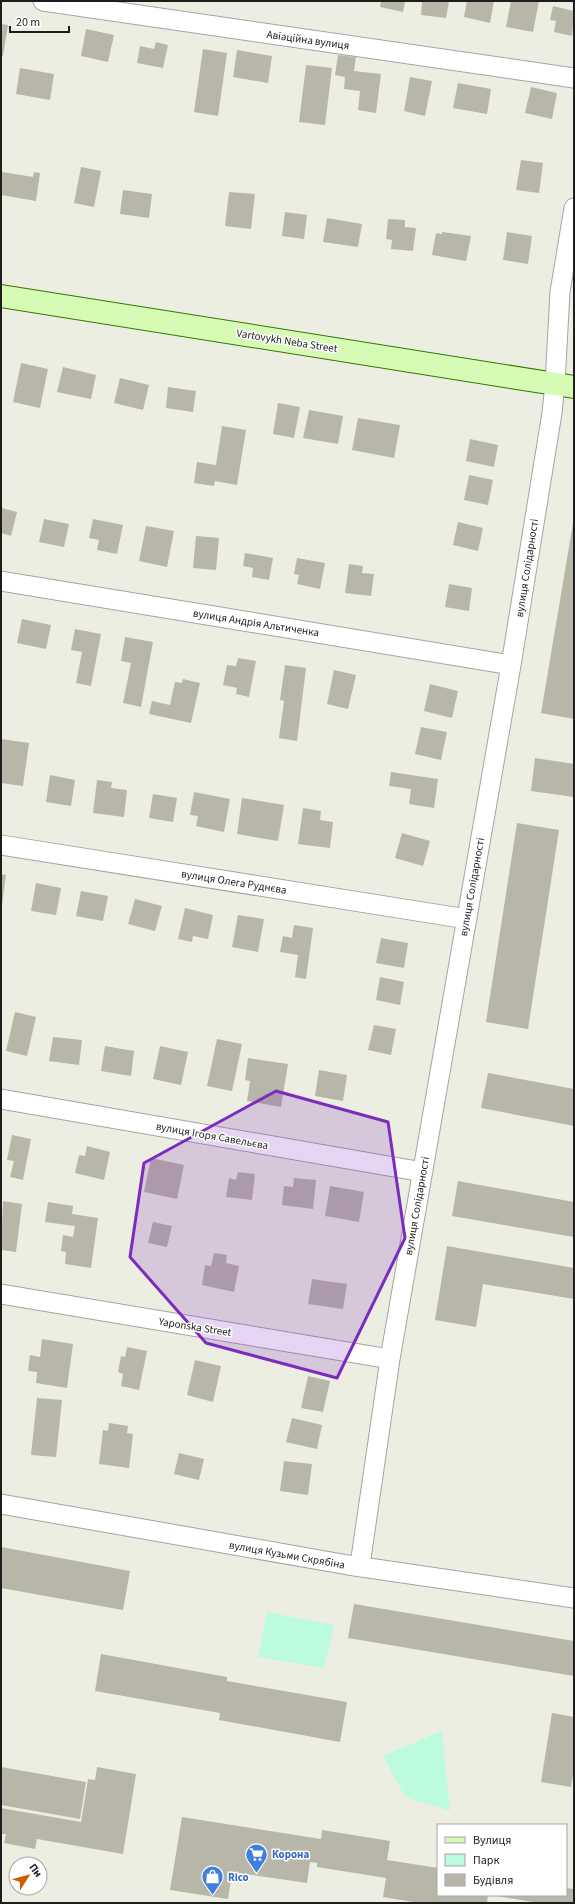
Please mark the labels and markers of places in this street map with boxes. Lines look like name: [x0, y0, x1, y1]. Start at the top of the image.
supermarket icon: Корона: [243, 1841, 269, 1874]
place label: Корона: [272, 1847, 309, 1862]
shop icon: Rico: [199, 1864, 225, 1897]
place label: Rico: [228, 1870, 249, 1885]

